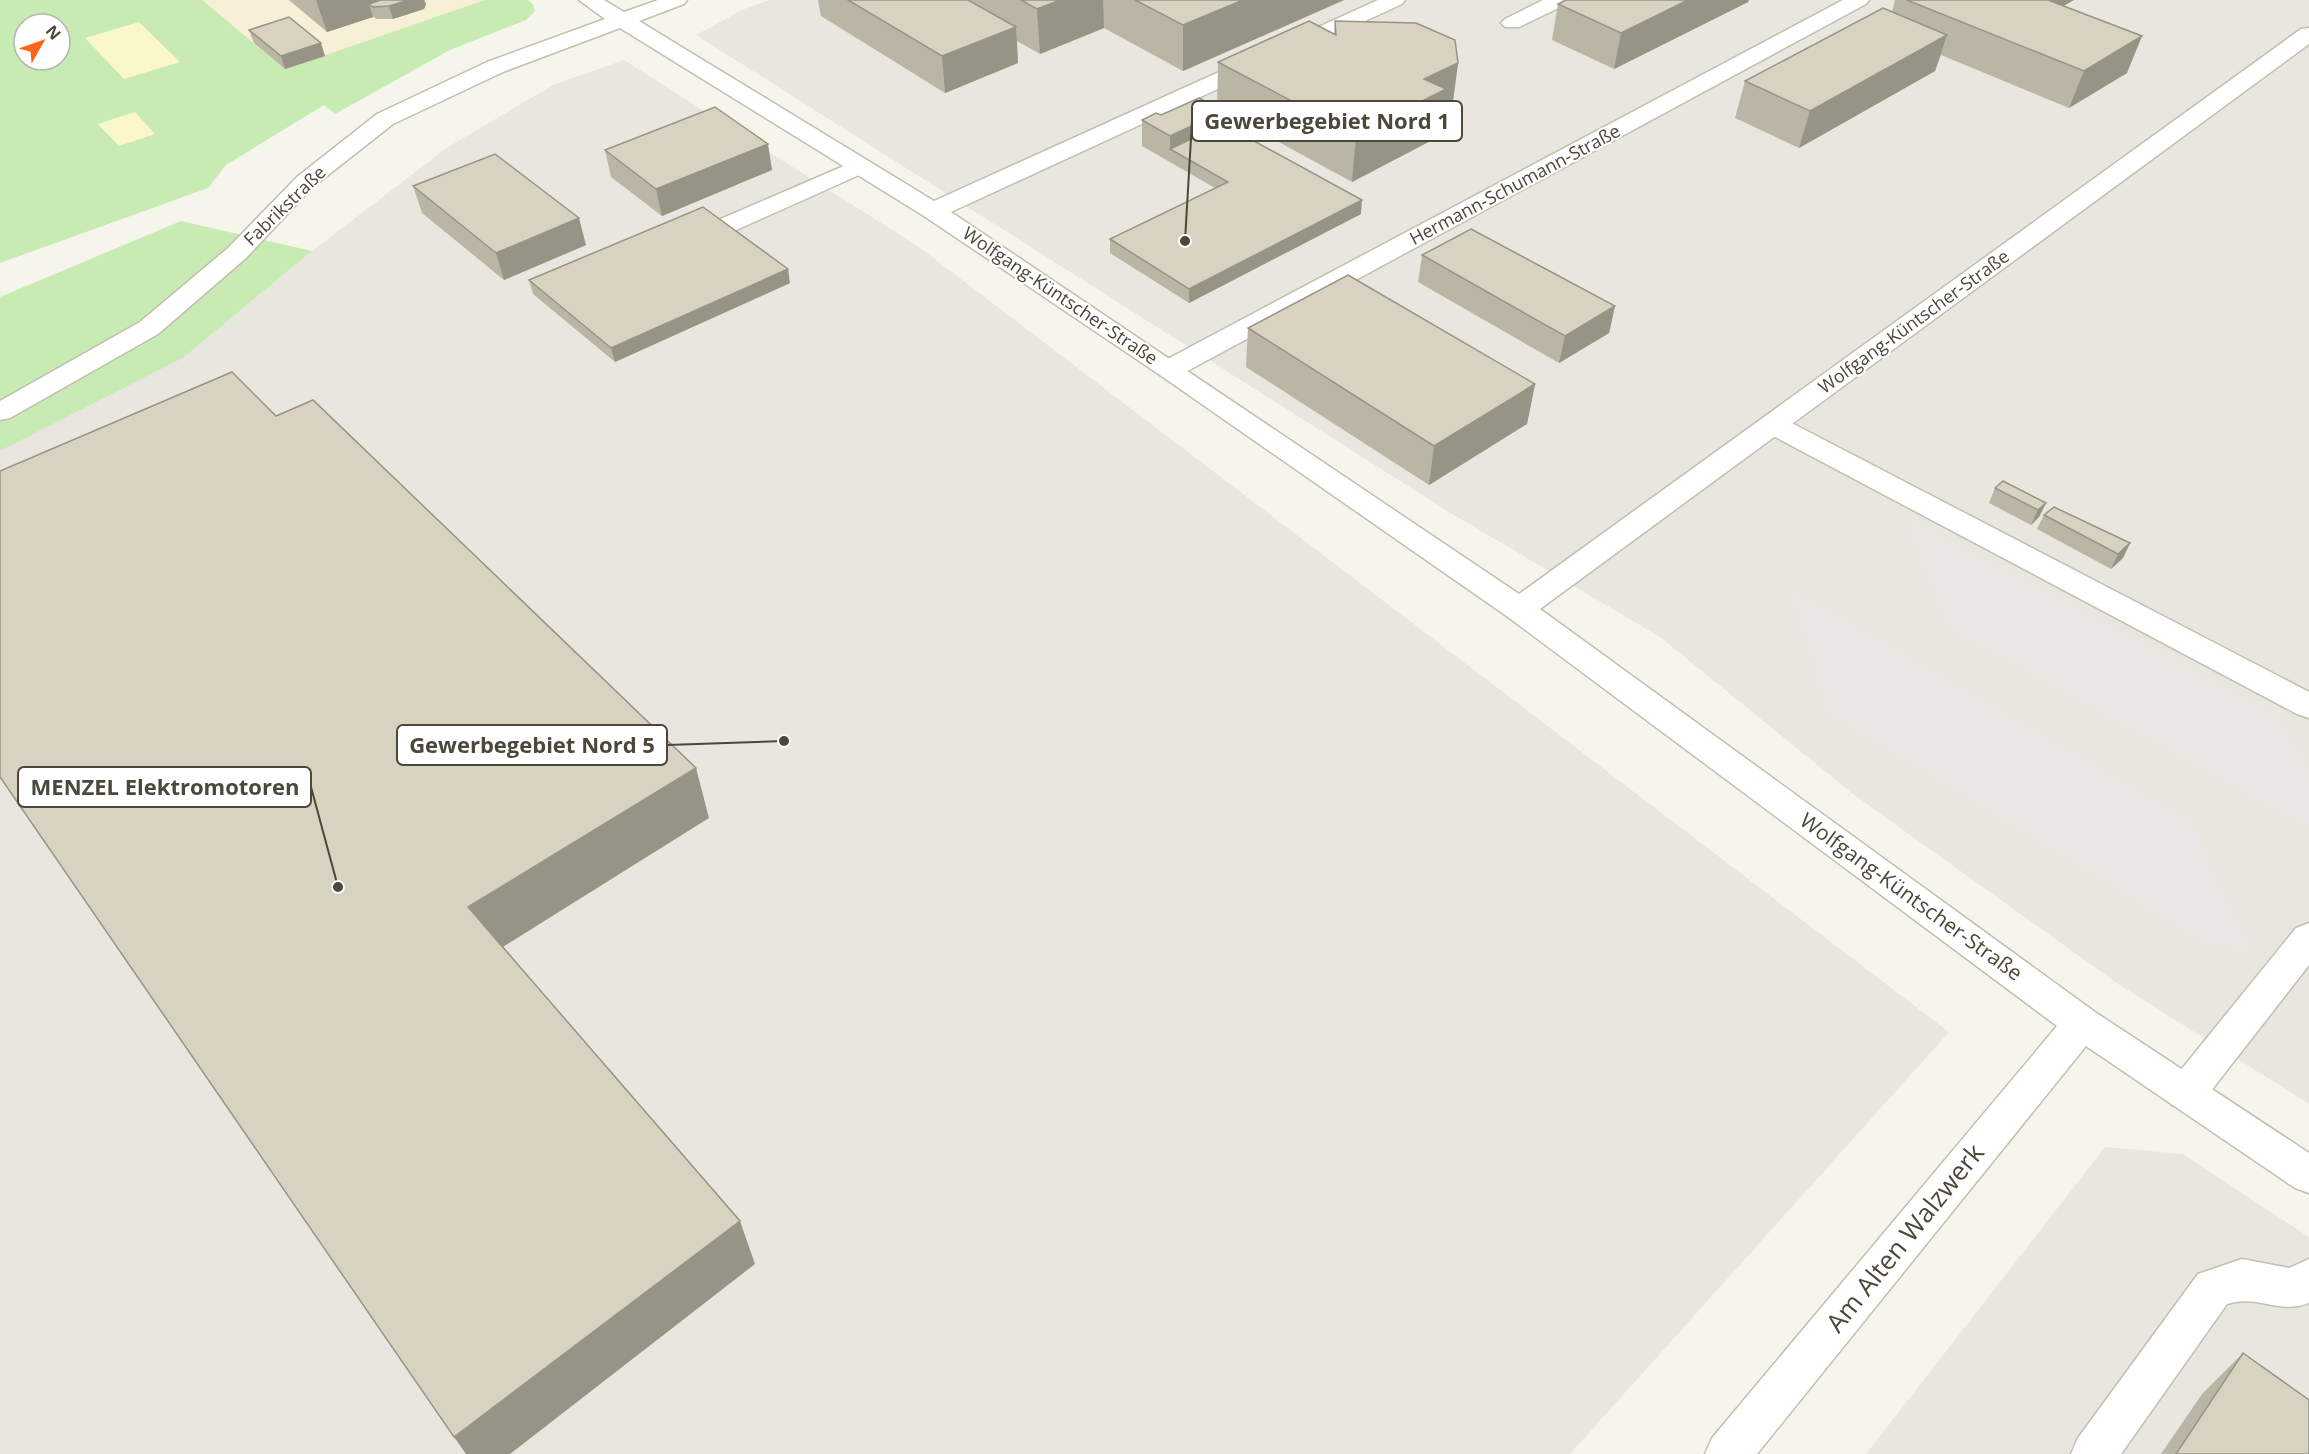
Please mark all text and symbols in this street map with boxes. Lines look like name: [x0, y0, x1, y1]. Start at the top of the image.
north arrow: [12, 12, 72, 72]
text: N: [41, 20, 66, 44]
callout: Gewerbegebiet Nord 1: [1192, 101, 1462, 141]
text: Gewerbegebiet Nord 1: [1204, 105, 1450, 135]
street label: Hermann-Schumann-Straße: [1405, 118, 1624, 250]
street label: Fabrikstraße: [238, 160, 331, 250]
street label: Wolfgang-Küntscher-Straße: [958, 221, 1163, 370]
street label: Wolfgang-Küntscher-Straße: [1813, 244, 2014, 399]
callout: Gewerbegebiet Nord 5: [397, 725, 667, 765]
text: Gewerbegebiet Nord 5: [409, 729, 655, 759]
callout: MENZEL Elektromotoren: [18, 767, 311, 807]
text: MENZEL Elektromotoren: [31, 771, 299, 801]
street label: Wolfgang-Küntscher-Straße: [1795, 806, 2029, 987]
street label: Am Alten Walzwerk: [1817, 1135, 1992, 1339]

